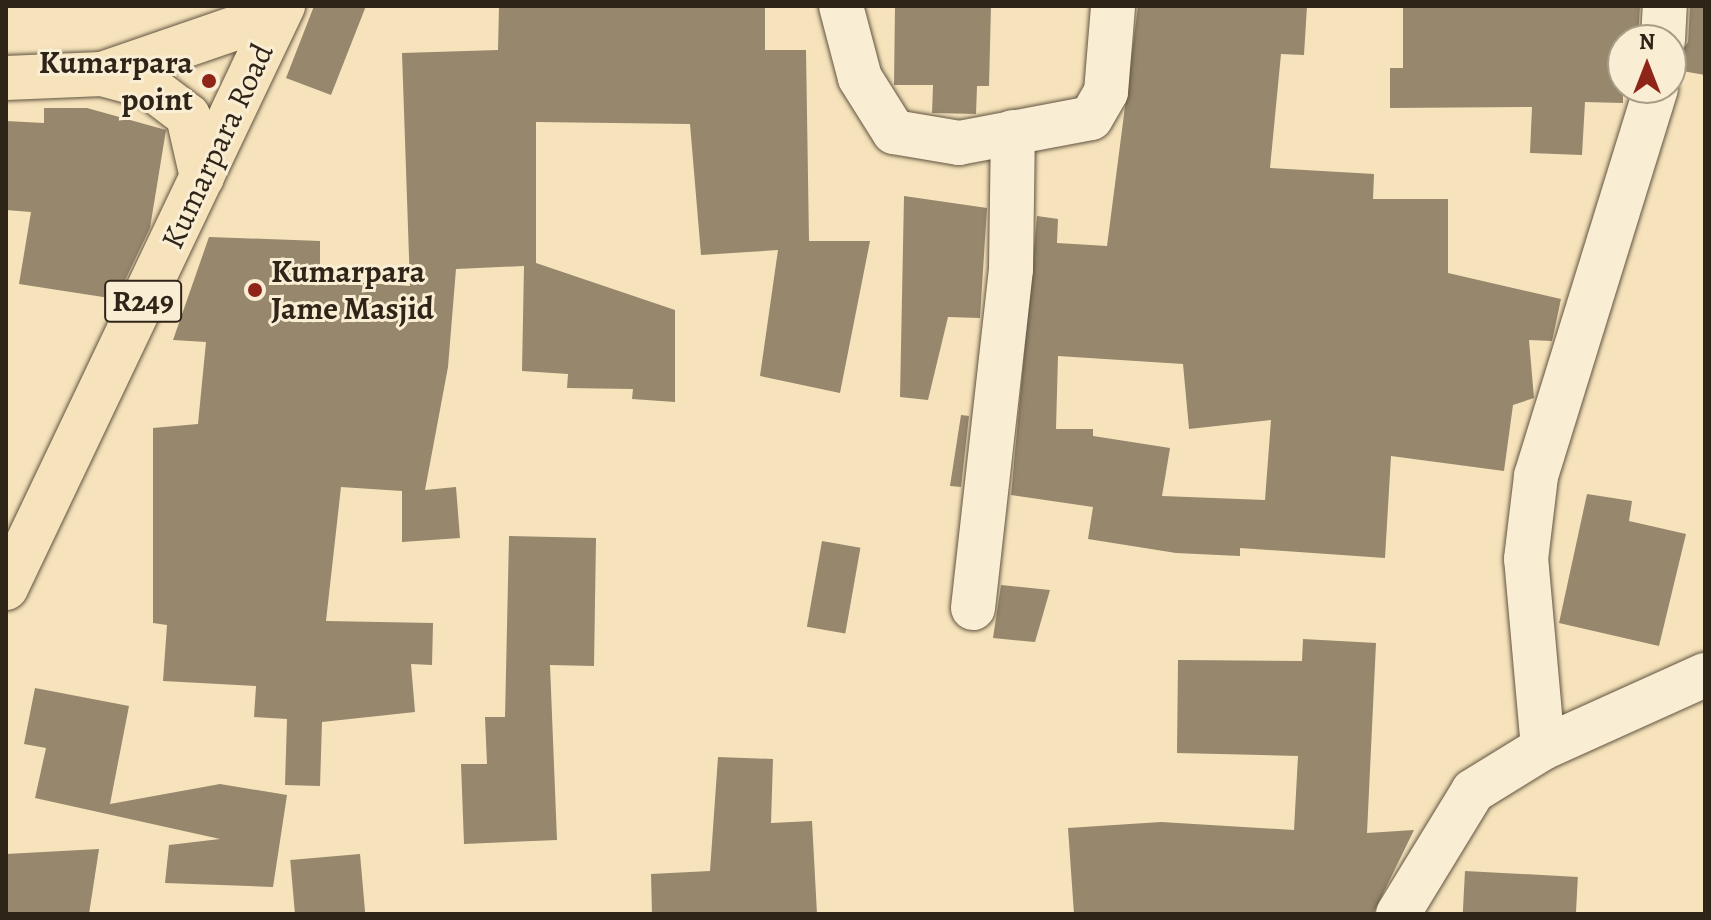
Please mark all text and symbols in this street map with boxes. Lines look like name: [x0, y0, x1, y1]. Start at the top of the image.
north arrow: [1607, 24, 1687, 104]
text: N: [1639, 27, 1655, 57]
street label: Kumarpara Road: [153, 37, 281, 255]
place label: Kumarpara point: [39, 44, 193, 119]
marker: Kumarpara point: [200, 72, 218, 90]
place label: Kumarpara Jame Masjid: [271, 253, 434, 328]
road number: R249: [103, 275, 183, 327]
marker: Kumarpara Jame Masjid: [246, 281, 264, 299]

